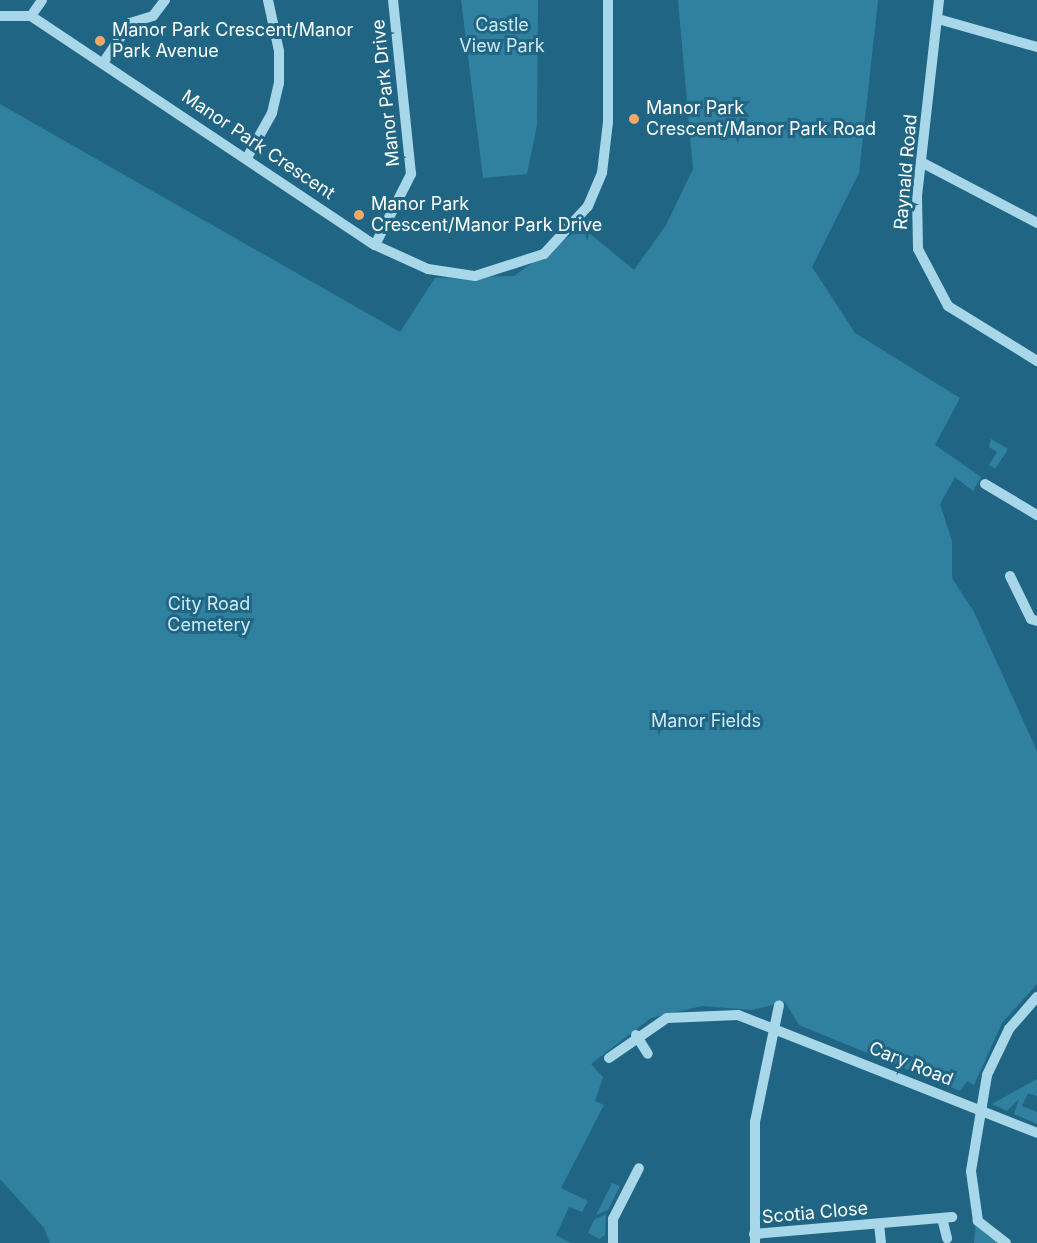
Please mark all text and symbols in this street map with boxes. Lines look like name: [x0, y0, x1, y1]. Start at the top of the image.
park label: Castle View Park: [459, 15, 545, 57]
street label: Manor Park Drive: [368, 18, 404, 168]
place label: Manor Park Crescent/Manor Park Avenue: [112, 20, 353, 63]
marker: Manor Park Crescent/Manor Park Avenue: [93, 34, 107, 48]
street label: Manor Park Crescent: [177, 86, 339, 204]
place label: Manor Park Crescent/Manor Park Road: [646, 98, 876, 140]
marker: Manor Park Crescent/Manor Park Road: [627, 112, 641, 126]
street label: Raynald Road: [890, 113, 922, 231]
place label: Manor Park Crescent/Manor Park Drive: [371, 194, 602, 236]
marker: Manor Park Crescent/Manor Park Drive: [352, 208, 366, 222]
park label: City Road Cemetery: [167, 594, 251, 636]
park label: Manor Fields: [651, 710, 761, 732]
street label: Cary Road: [866, 1037, 956, 1091]
street label: Scotia Close: [761, 1198, 869, 1228]

